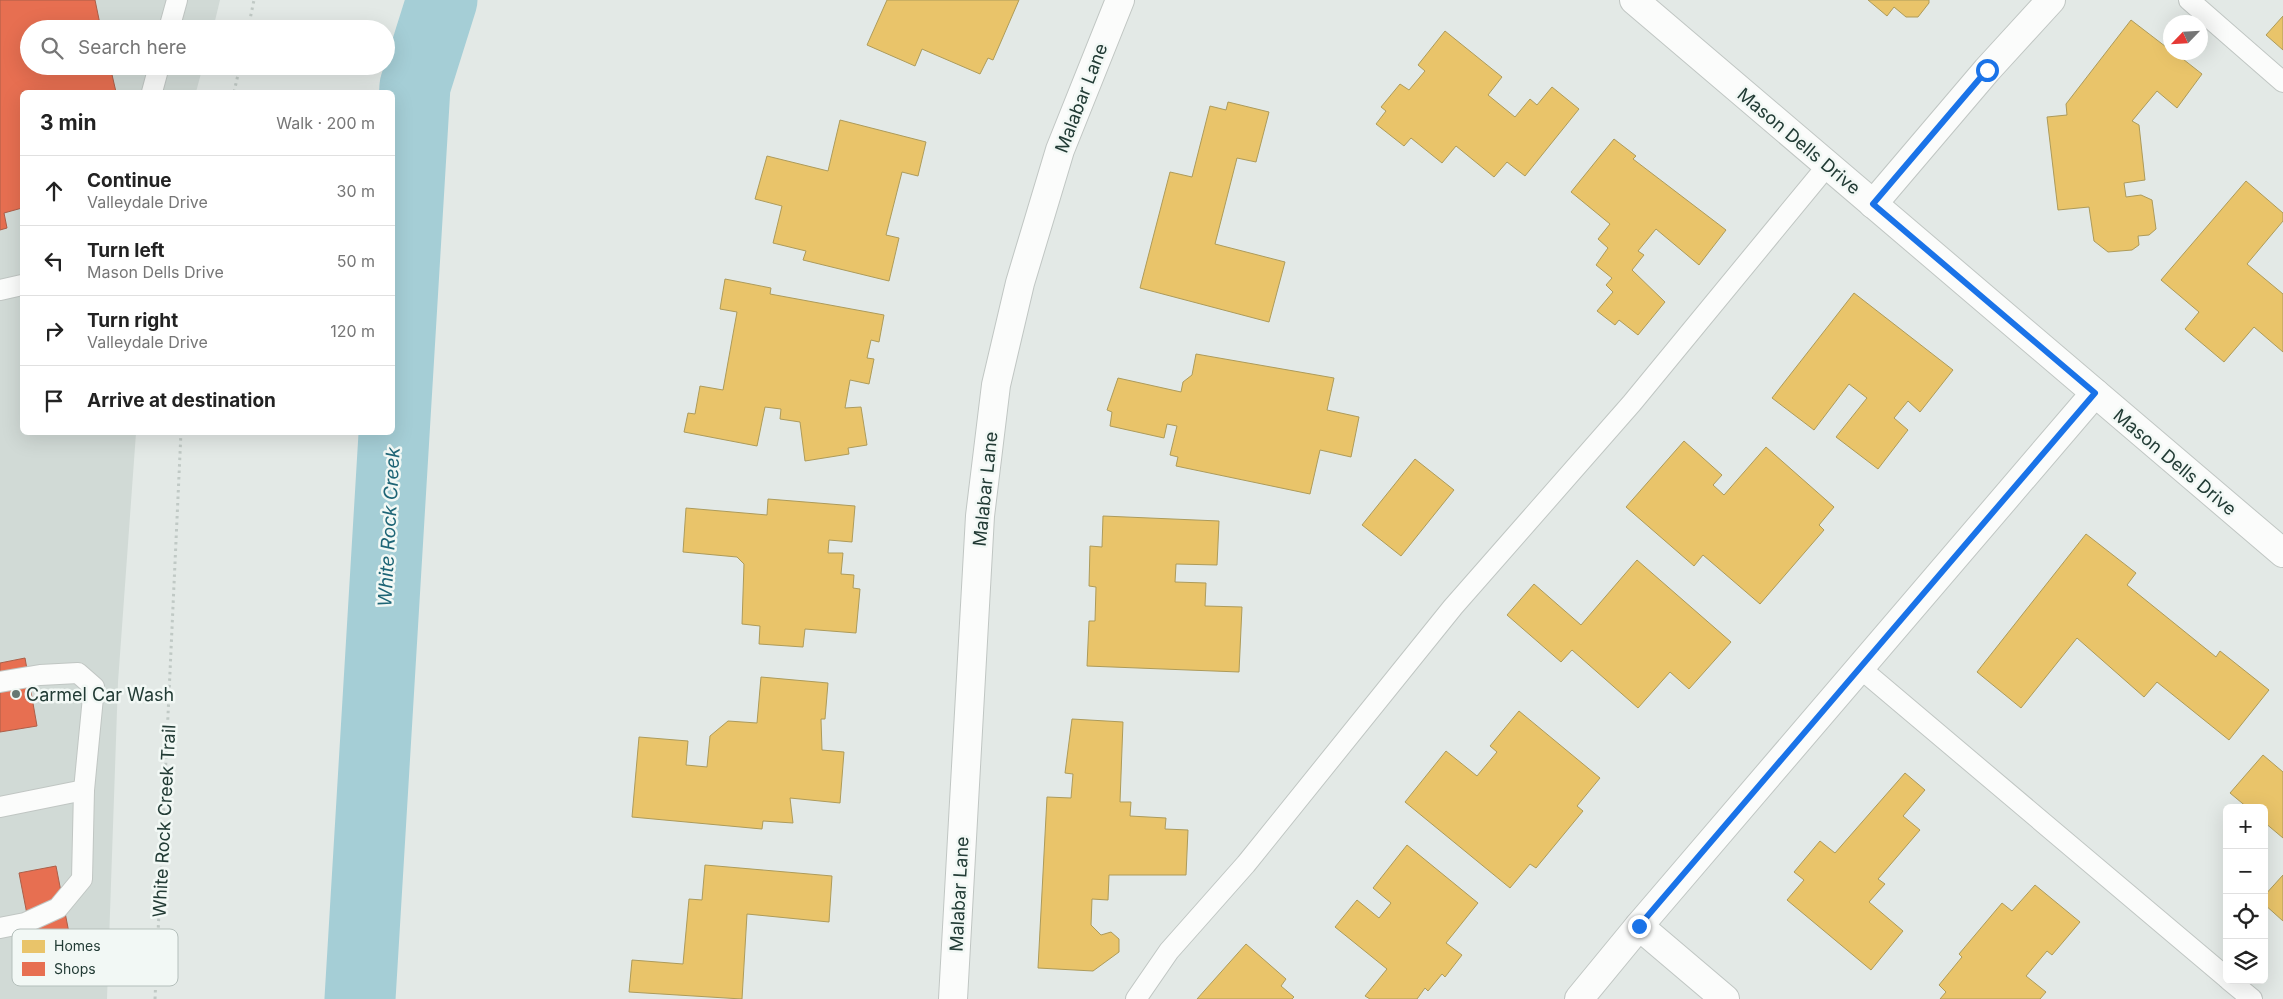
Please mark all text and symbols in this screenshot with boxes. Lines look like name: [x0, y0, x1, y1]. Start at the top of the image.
north arrow: [2163, 15, 2208, 60]
search box: [20, 20, 395, 75]
icon: search: [38, 34, 66, 62]
text: Search here: [78, 36, 187, 59]
street label: Malabar Lane: [1051, 40, 1111, 156]
route start: [1976, 59, 1999, 82]
street label: Mason Dells Drive: [1733, 84, 1865, 198]
text: 3 min: [40, 110, 96, 135]
text: Walk · 200 m: [276, 113, 375, 133]
text: Continue: [87, 169, 172, 192]
icon: ahead: [40, 177, 68, 205]
text: 30 m: [337, 181, 375, 201]
text: Valleydale Drive: [87, 192, 208, 212]
text: Turn left: [87, 239, 165, 262]
icon: left: [40, 247, 68, 275]
text: 50 m: [337, 251, 375, 271]
text: Mason Dells Drive: [87, 262, 224, 282]
text: Turn right: [87, 309, 178, 332]
icon: right: [40, 317, 68, 345]
text: 120 m: [330, 321, 375, 341]
text: Valleydale Drive: [87, 332, 208, 352]
icon: arrive: [40, 387, 68, 415]
text: Arrive at destination: [87, 389, 276, 412]
street label: Mason Dells Drive: [2109, 405, 2241, 519]
street label: Malabar Lane: [969, 431, 1001, 547]
water label: White Rock Creek: [373, 446, 405, 607]
place label: Carmel Car Wash: [26, 684, 174, 705]
marker: Carmel Car Wash: [10, 688, 22, 700]
street label: White Rock Creek Trail: [148, 724, 180, 918]
map controls: [2223, 804, 2268, 984]
button: +: [2223, 804, 2268, 849]
street label: Malabar Lane: [945, 836, 973, 952]
button: −: [2223, 849, 2268, 894]
button: locate: [2223, 894, 2268, 939]
route end: [1628, 915, 1651, 938]
legend: [12, 929, 178, 986]
text: Homes: [54, 937, 101, 954]
button: layers: [2223, 939, 2268, 984]
text: Shops: [54, 960, 96, 977]

